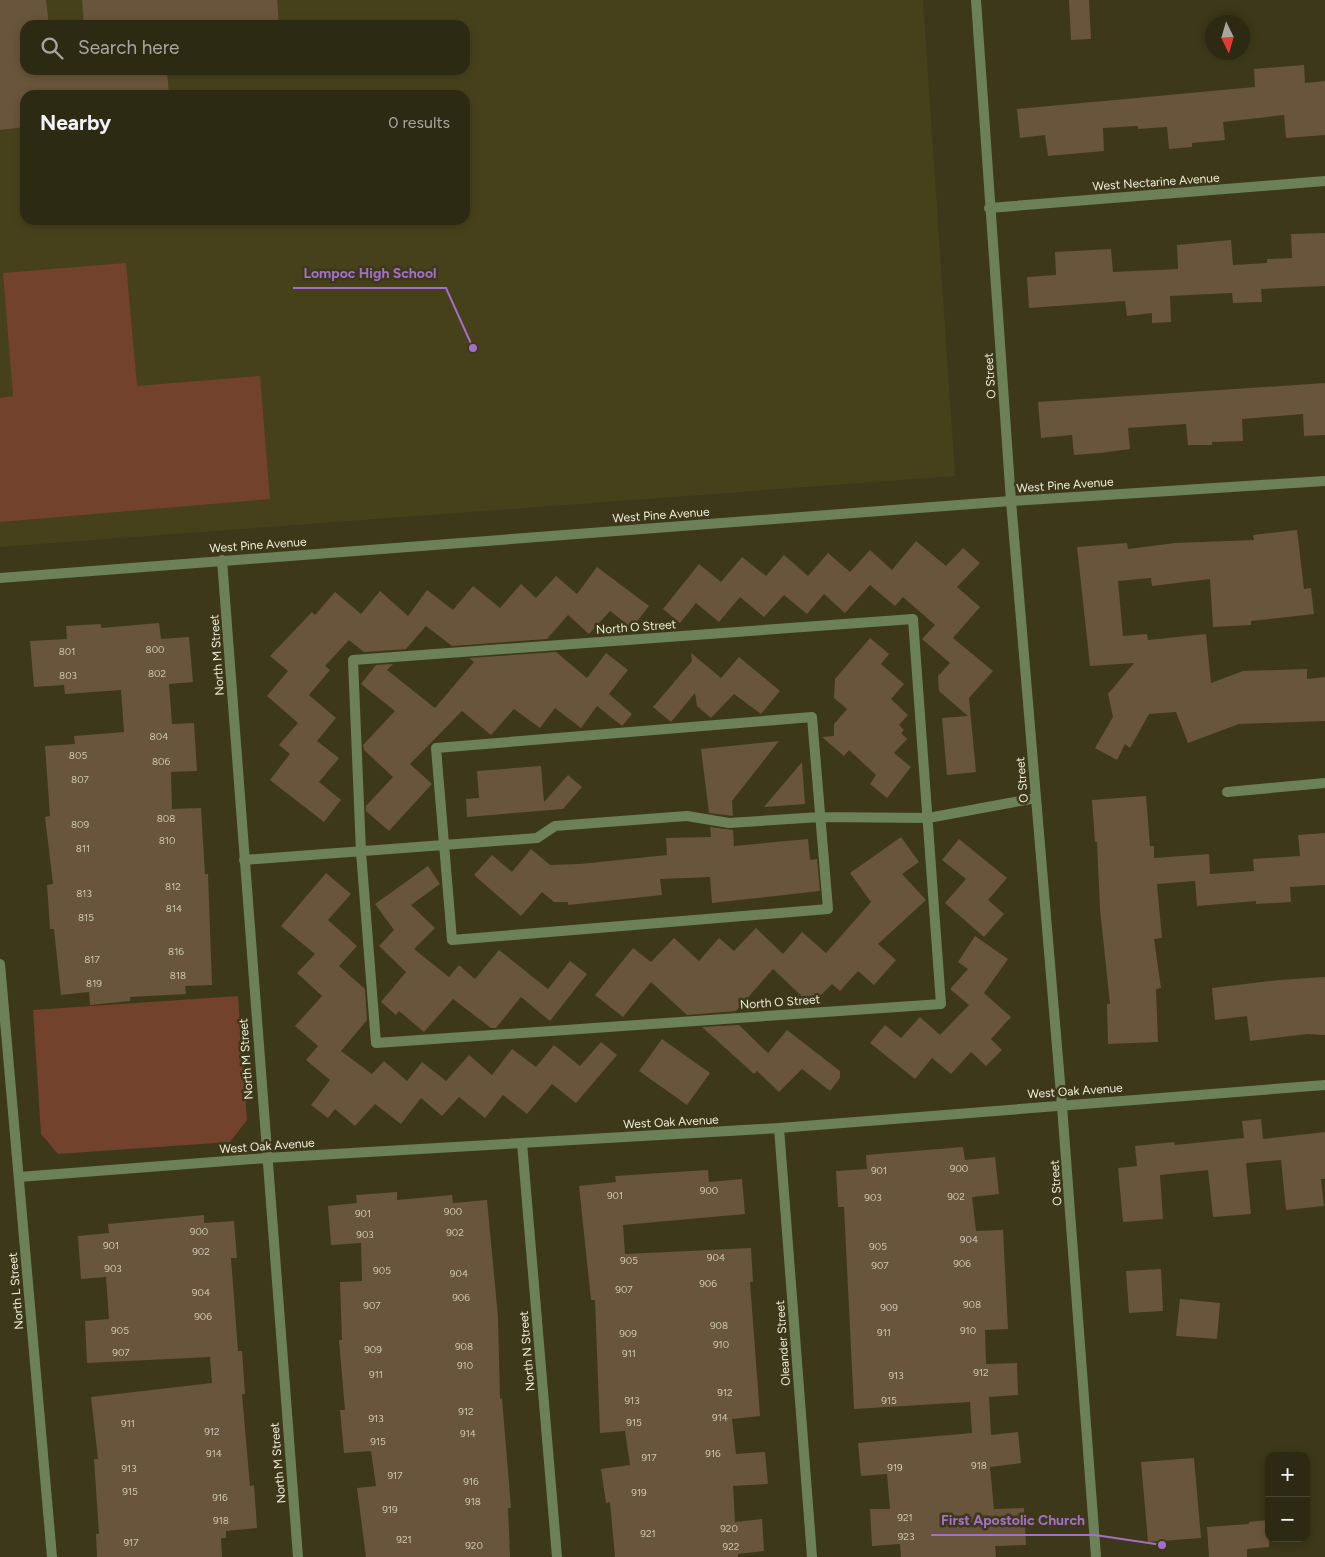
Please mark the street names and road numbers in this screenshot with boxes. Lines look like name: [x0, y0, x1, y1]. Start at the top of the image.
street label: West Nectarine Avenue: [1092, 171, 1220, 193]
street label: O Street: [981, 352, 999, 399]
street label: West Pine Avenue: [1016, 475, 1114, 495]
street label: West Pine Avenue: [612, 505, 710, 525]
street label: West Pine Avenue: [209, 535, 307, 555]
street label: North M Street: [207, 614, 227, 696]
street label: North O Street: [595, 617, 677, 637]
street label: O Street: [1013, 756, 1031, 803]
street label: North O Street: [739, 992, 821, 1012]
street label: North M Street: [236, 1018, 256, 1100]
street label: West Oak Avenue: [1027, 1081, 1124, 1101]
street label: West Oak Avenue: [623, 1112, 719, 1131]
street label: West Oak Avenue: [219, 1136, 316, 1156]
street label: O Street: [1047, 1159, 1065, 1206]
street label: North L Street: [6, 1251, 26, 1330]
street label: Oleander Street: [773, 1299, 793, 1386]
street label: North N Street: [516, 1310, 537, 1392]
street label: North M Street: [267, 1421, 289, 1504]

